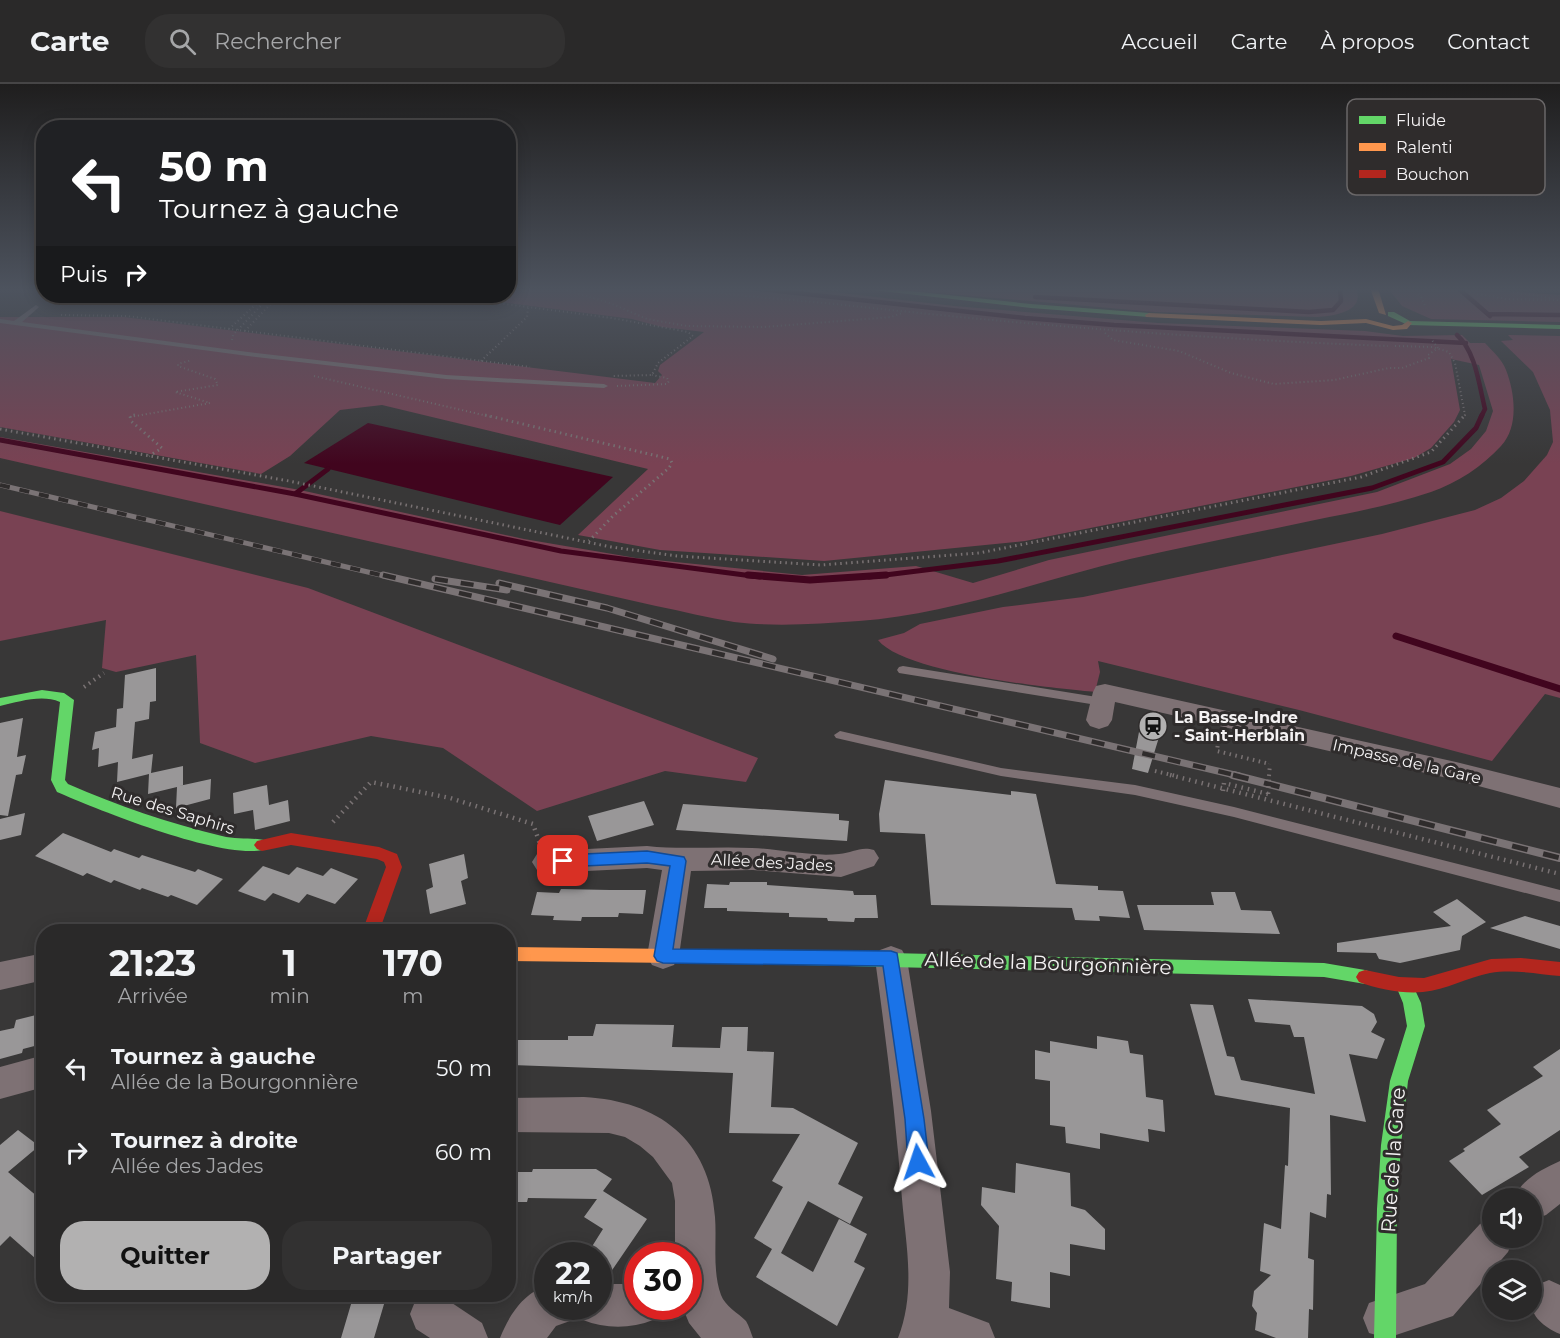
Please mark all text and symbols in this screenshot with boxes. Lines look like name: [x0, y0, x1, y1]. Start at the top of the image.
search box: [145, 14, 565, 68]
text: Carte: [30, 24, 109, 58]
icon: search: [166, 25, 199, 58]
text: Rechercher: [214, 28, 342, 55]
text: Accueil: [1121, 29, 1198, 54]
text: Carte: [1231, 29, 1287, 54]
text: À propos: [1320, 29, 1414, 54]
text: Contact: [1447, 29, 1530, 54]
legend: [1347, 99, 1545, 195]
text: Fluide: [1396, 111, 1446, 130]
text: Ralenti: [1396, 138, 1453, 157]
text: 50 m: [159, 140, 268, 192]
icon: left: [60, 144, 138, 222]
text: Bouchon: [1396, 165, 1469, 184]
text: Tournez à gauche: [159, 192, 399, 225]
icon: right: [119, 258, 152, 291]
text: Puis: [60, 261, 107, 288]
place label: La Basse-Indre - Saint-Herblain: [1174, 708, 1305, 745]
station icon: La Basse-Indre - Saint-Herblain: [1137, 710, 1169, 742]
street label: Impasse de la Gare: [1331, 735, 1483, 788]
street label: Rue des Saphirs: [109, 783, 237, 838]
pin: [537, 835, 588, 886]
icon: arrive: [546, 844, 579, 877]
street label: Allée des Jades: [711, 850, 834, 875]
text: 21:23: [109, 941, 196, 985]
text: 1: [283, 941, 297, 985]
text: 170: [383, 941, 443, 985]
street label: Allée de la Bourgonnière: [924, 947, 1172, 979]
text: Arrivée: [118, 984, 188, 1008]
text: min: [270, 984, 310, 1008]
text: m: [402, 984, 423, 1008]
text: Tournez à gauche: [111, 1043, 316, 1070]
icon: left: [60, 1052, 93, 1085]
text: 50 m: [436, 1055, 492, 1082]
text: Allée de la Bourgonnière: [111, 1070, 358, 1094]
street label: Rue de la Gare: [1376, 1087, 1410, 1233]
text: Tournez à droite: [111, 1127, 298, 1154]
position arrow: [886, 1130, 950, 1194]
icon: right: [60, 1136, 93, 1169]
text: 60 m: [435, 1139, 492, 1166]
text: Allée des Jades: [111, 1154, 263, 1178]
map controls: [1482, 1188, 1542, 1320]
button: sound: [1482, 1188, 1542, 1248]
button: Quitter: [60, 1221, 270, 1290]
button: Partager: [282, 1221, 492, 1290]
speed limit sign: 30: [624, 1242, 702, 1320]
text: 22: [555, 1255, 591, 1292]
button: layers: [1482, 1260, 1542, 1320]
text: km/h: [553, 1287, 593, 1306]

